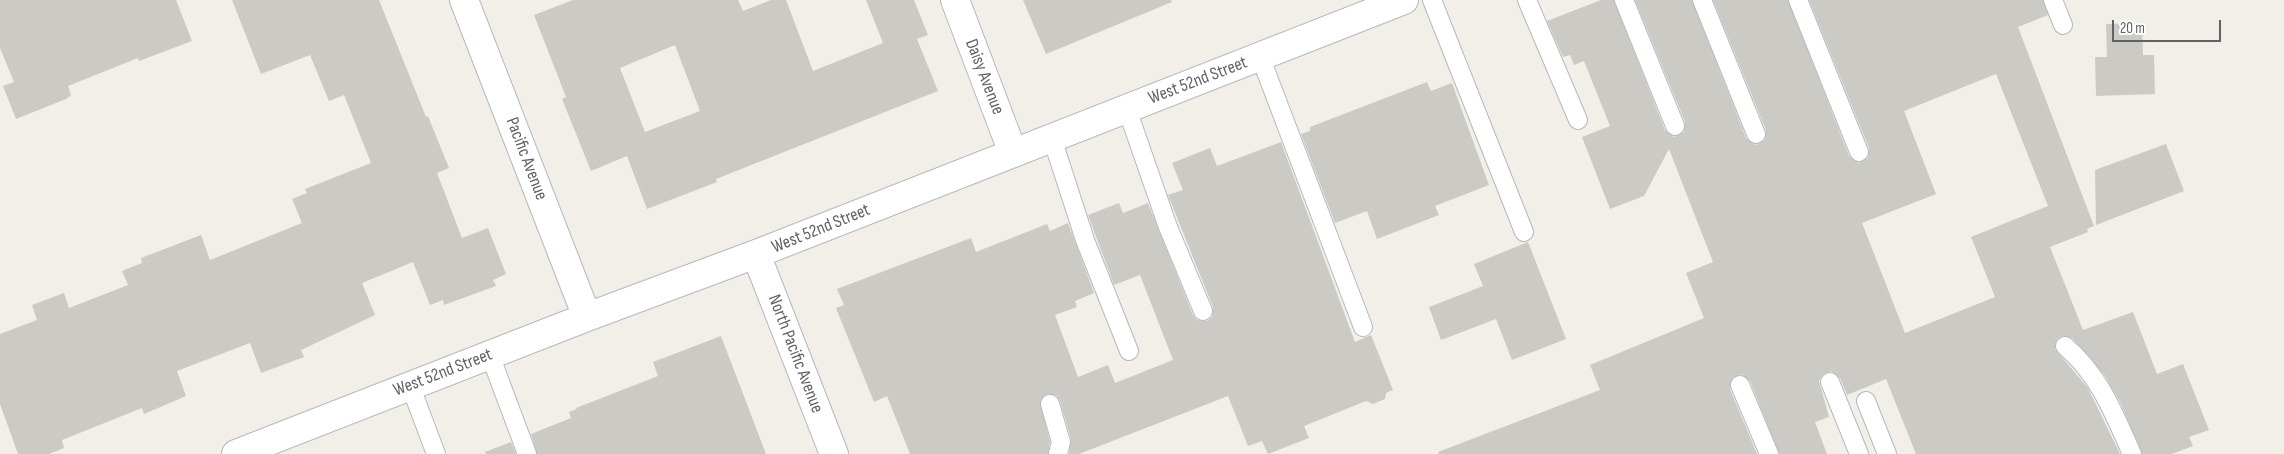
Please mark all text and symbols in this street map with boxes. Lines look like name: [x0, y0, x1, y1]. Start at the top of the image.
scale bar: [2114, 10, 2223, 42]
text: 20 m: [2120, 19, 2145, 38]
street label: Daisy Avenue: [960, 36, 1008, 118]
street label: West 52nd Street: [1146, 52, 1250, 110]
street label: Pacific Avenue: [500, 115, 552, 203]
street label: West 52nd Street: [769, 199, 873, 259]
street label: North Pacific Avenue: [763, 292, 827, 416]
street label: West 52nd Street: [391, 344, 495, 402]

